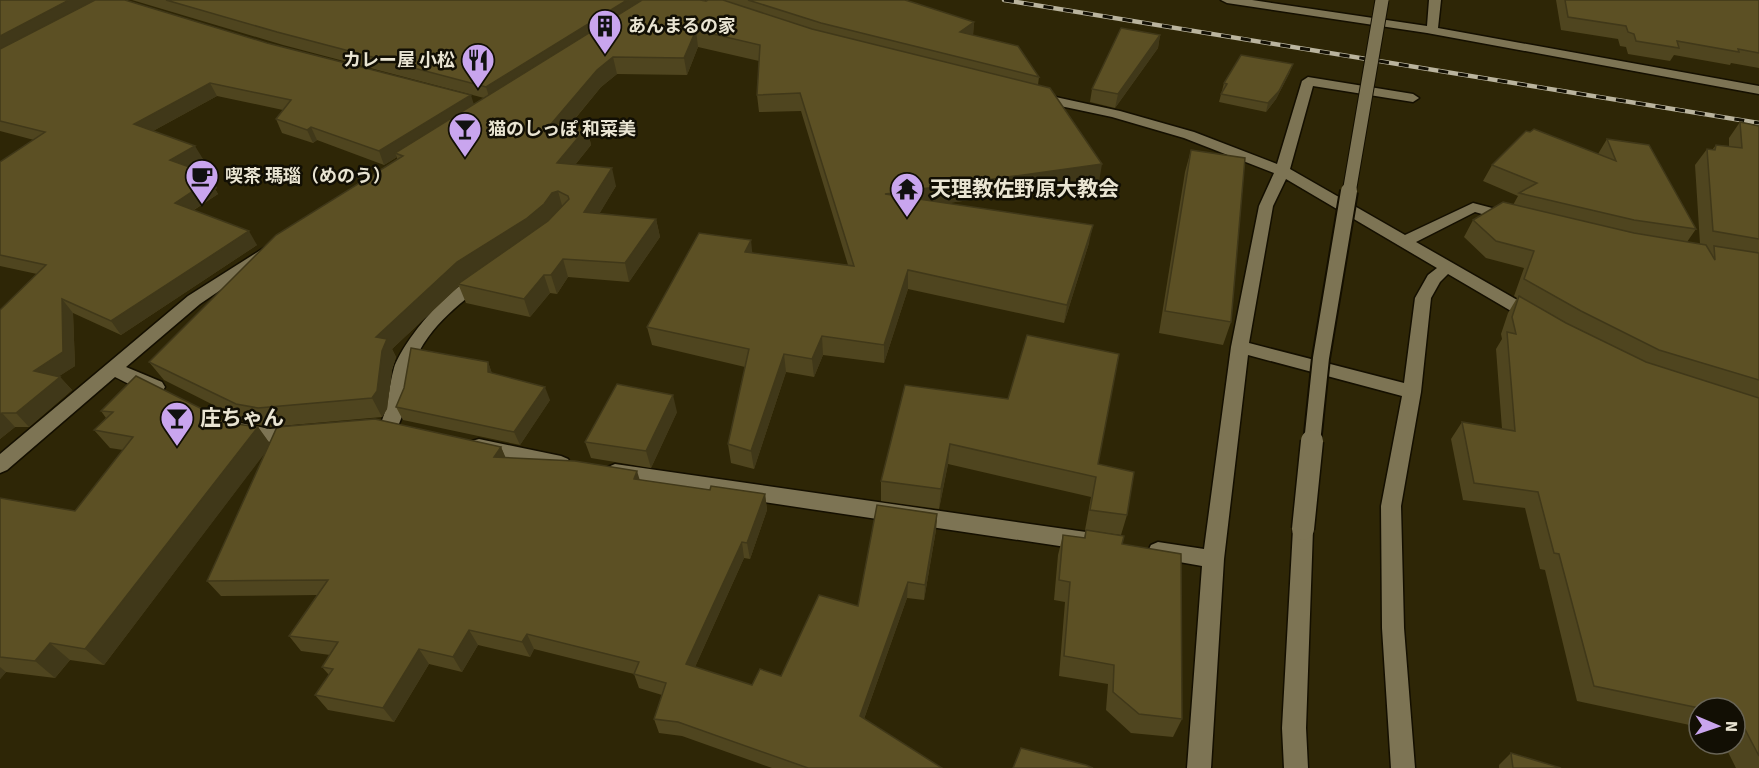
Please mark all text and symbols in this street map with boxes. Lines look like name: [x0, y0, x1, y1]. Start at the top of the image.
building icon: あんまるの家: [587, 8, 623, 55]
place label: あんまるの家: [628, 15, 736, 37]
restaurant icon: カレー屋 小松: [460, 42, 496, 89]
place label: カレー屋 小松: [343, 49, 455, 71]
bar icon: 猫のしっぽ 和菜美: [447, 111, 483, 158]
place label: 猫のしっぽ 和菜美: [488, 118, 636, 140]
cafe icon: 喫茶 瑪瑙（めのう）: [184, 158, 220, 205]
place label: 喫茶 瑪瑙（めのう）: [225, 165, 391, 187]
temple icon: 天理教佐野原大教会: [889, 171, 925, 218]
place label: 天理教佐野原大教会: [930, 176, 1119, 202]
bar icon: 庄ちゃん: [159, 400, 195, 447]
place label: 庄ちゃん: [200, 405, 284, 431]
north arrow: [1687, 696, 1747, 756]
text: N: [1721, 721, 1741, 732]

